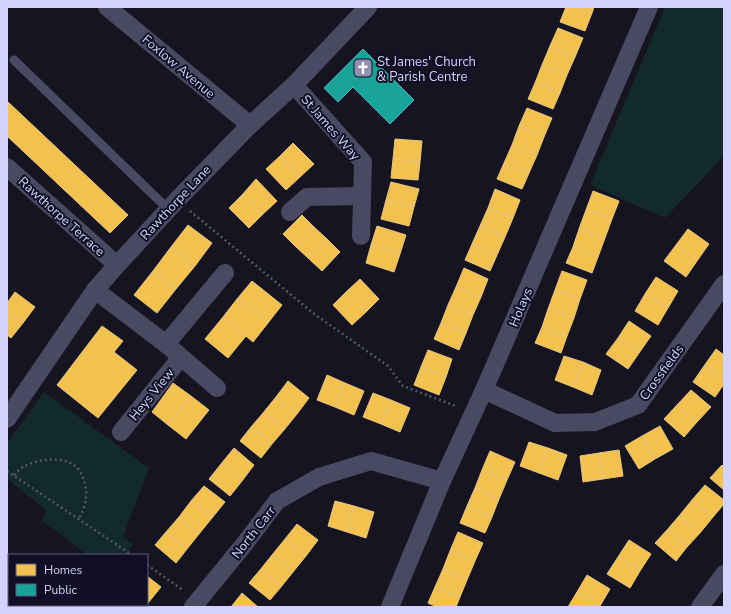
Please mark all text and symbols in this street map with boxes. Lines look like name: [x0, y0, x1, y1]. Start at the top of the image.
street label: Foxlow Avenue: [138, 31, 219, 103]
place label: St James' Church & Parish Centre: [377, 53, 476, 86]
church icon: St James' Church & Parish Centre: [352, 57, 374, 79]
street label: St James Way: [297, 91, 364, 165]
street label: Rawthorpe Lane: [136, 161, 215, 244]
street label: Rawthorpe Terrace: [14, 173, 109, 261]
street label: Holays: [505, 285, 537, 330]
street label: Crossfields: [635, 341, 688, 404]
street label: Heys View: [125, 365, 179, 425]
street label: North Carr: [228, 502, 280, 563]
legend: [8, 554, 148, 606]
text: Homes: [44, 562, 82, 578]
text: Public: [44, 582, 78, 598]

